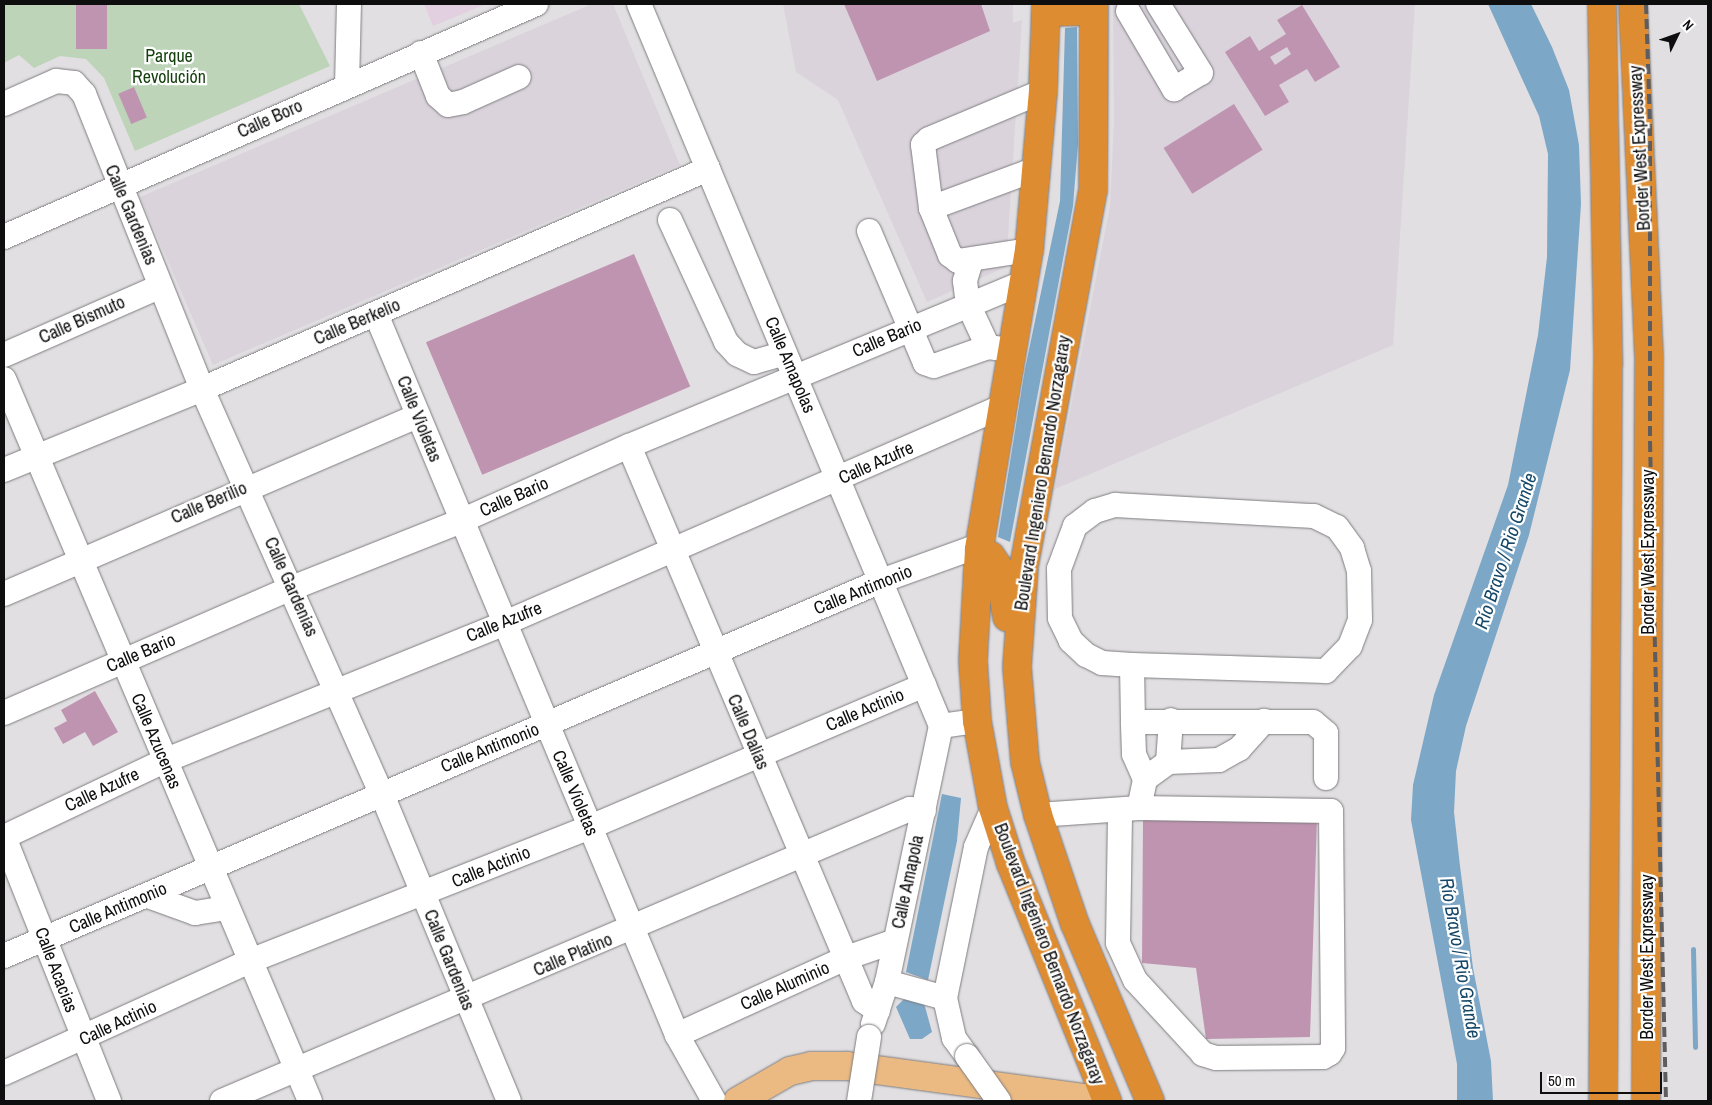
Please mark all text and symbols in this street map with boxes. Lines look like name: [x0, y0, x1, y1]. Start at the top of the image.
north arrow: [1652, 10, 1702, 60]
text: N: [1679, 16, 1698, 34]
park label: Parque Revolución: [132, 46, 206, 88]
street label: Border West Expressway: [1625, 65, 1655, 231]
street label: Calle Boro: [234, 95, 306, 143]
street label: Calle Gardenias: [100, 162, 162, 268]
street label: Calle Bismuto: [36, 291, 128, 349]
street label: Calle Berkelio: [310, 294, 404, 350]
street label: Calle Amapolas: [760, 313, 820, 417]
street label: Calle Bario: [849, 314, 925, 362]
street label: Boulevard Ingeniero Bernardo Norzagaray: [1011, 334, 1075, 612]
street label: Calle Violetas: [392, 373, 446, 465]
street label: Calle Azufre: [835, 437, 917, 489]
street label: Border West Expressway: [1637, 469, 1659, 635]
water label: Río Bravo / Rio Grande: [1470, 470, 1542, 632]
street label: Calle Bario: [476, 472, 552, 522]
street label: Calle Berilio: [168, 477, 250, 529]
street label: Calle Gardenias: [259, 534, 323, 640]
street label: Calle Antimonio: [810, 560, 916, 620]
street label: Calle Azufre: [463, 597, 545, 647]
street label: Calle Bario: [103, 629, 179, 677]
street label: Calle Actinio: [822, 684, 908, 736]
street label: Calle Azucenas: [126, 690, 186, 792]
street label: Calle Dalias: [723, 691, 773, 773]
street label: Calle Antimonio: [437, 718, 543, 778]
street label: Calle Violetas: [547, 747, 603, 839]
street label: Calle Azufre: [61, 763, 143, 817]
street label: Boulevard Ingeniero Bernardo Norzagaray: [989, 820, 1109, 1088]
street label: Calle Amapola: [887, 833, 929, 931]
street label: Calle Actinio: [448, 841, 534, 893]
street label: Border West Expressway: [1636, 874, 1658, 1040]
water label: Río Bravo / Rio Grande: [1435, 876, 1485, 1040]
street label: Calle Antimonio: [65, 878, 171, 938]
street label: Calle Gardenias: [419, 907, 479, 1013]
street label: Calle Acacias: [30, 924, 82, 1016]
street label: Calle Platino: [530, 929, 616, 981]
street label: Calle Aluminio: [737, 957, 833, 1015]
street label: Calle Actinio: [76, 996, 160, 1050]
scale bar: [1542, 1062, 1664, 1094]
text: 50 m: [1548, 1070, 1575, 1091]

